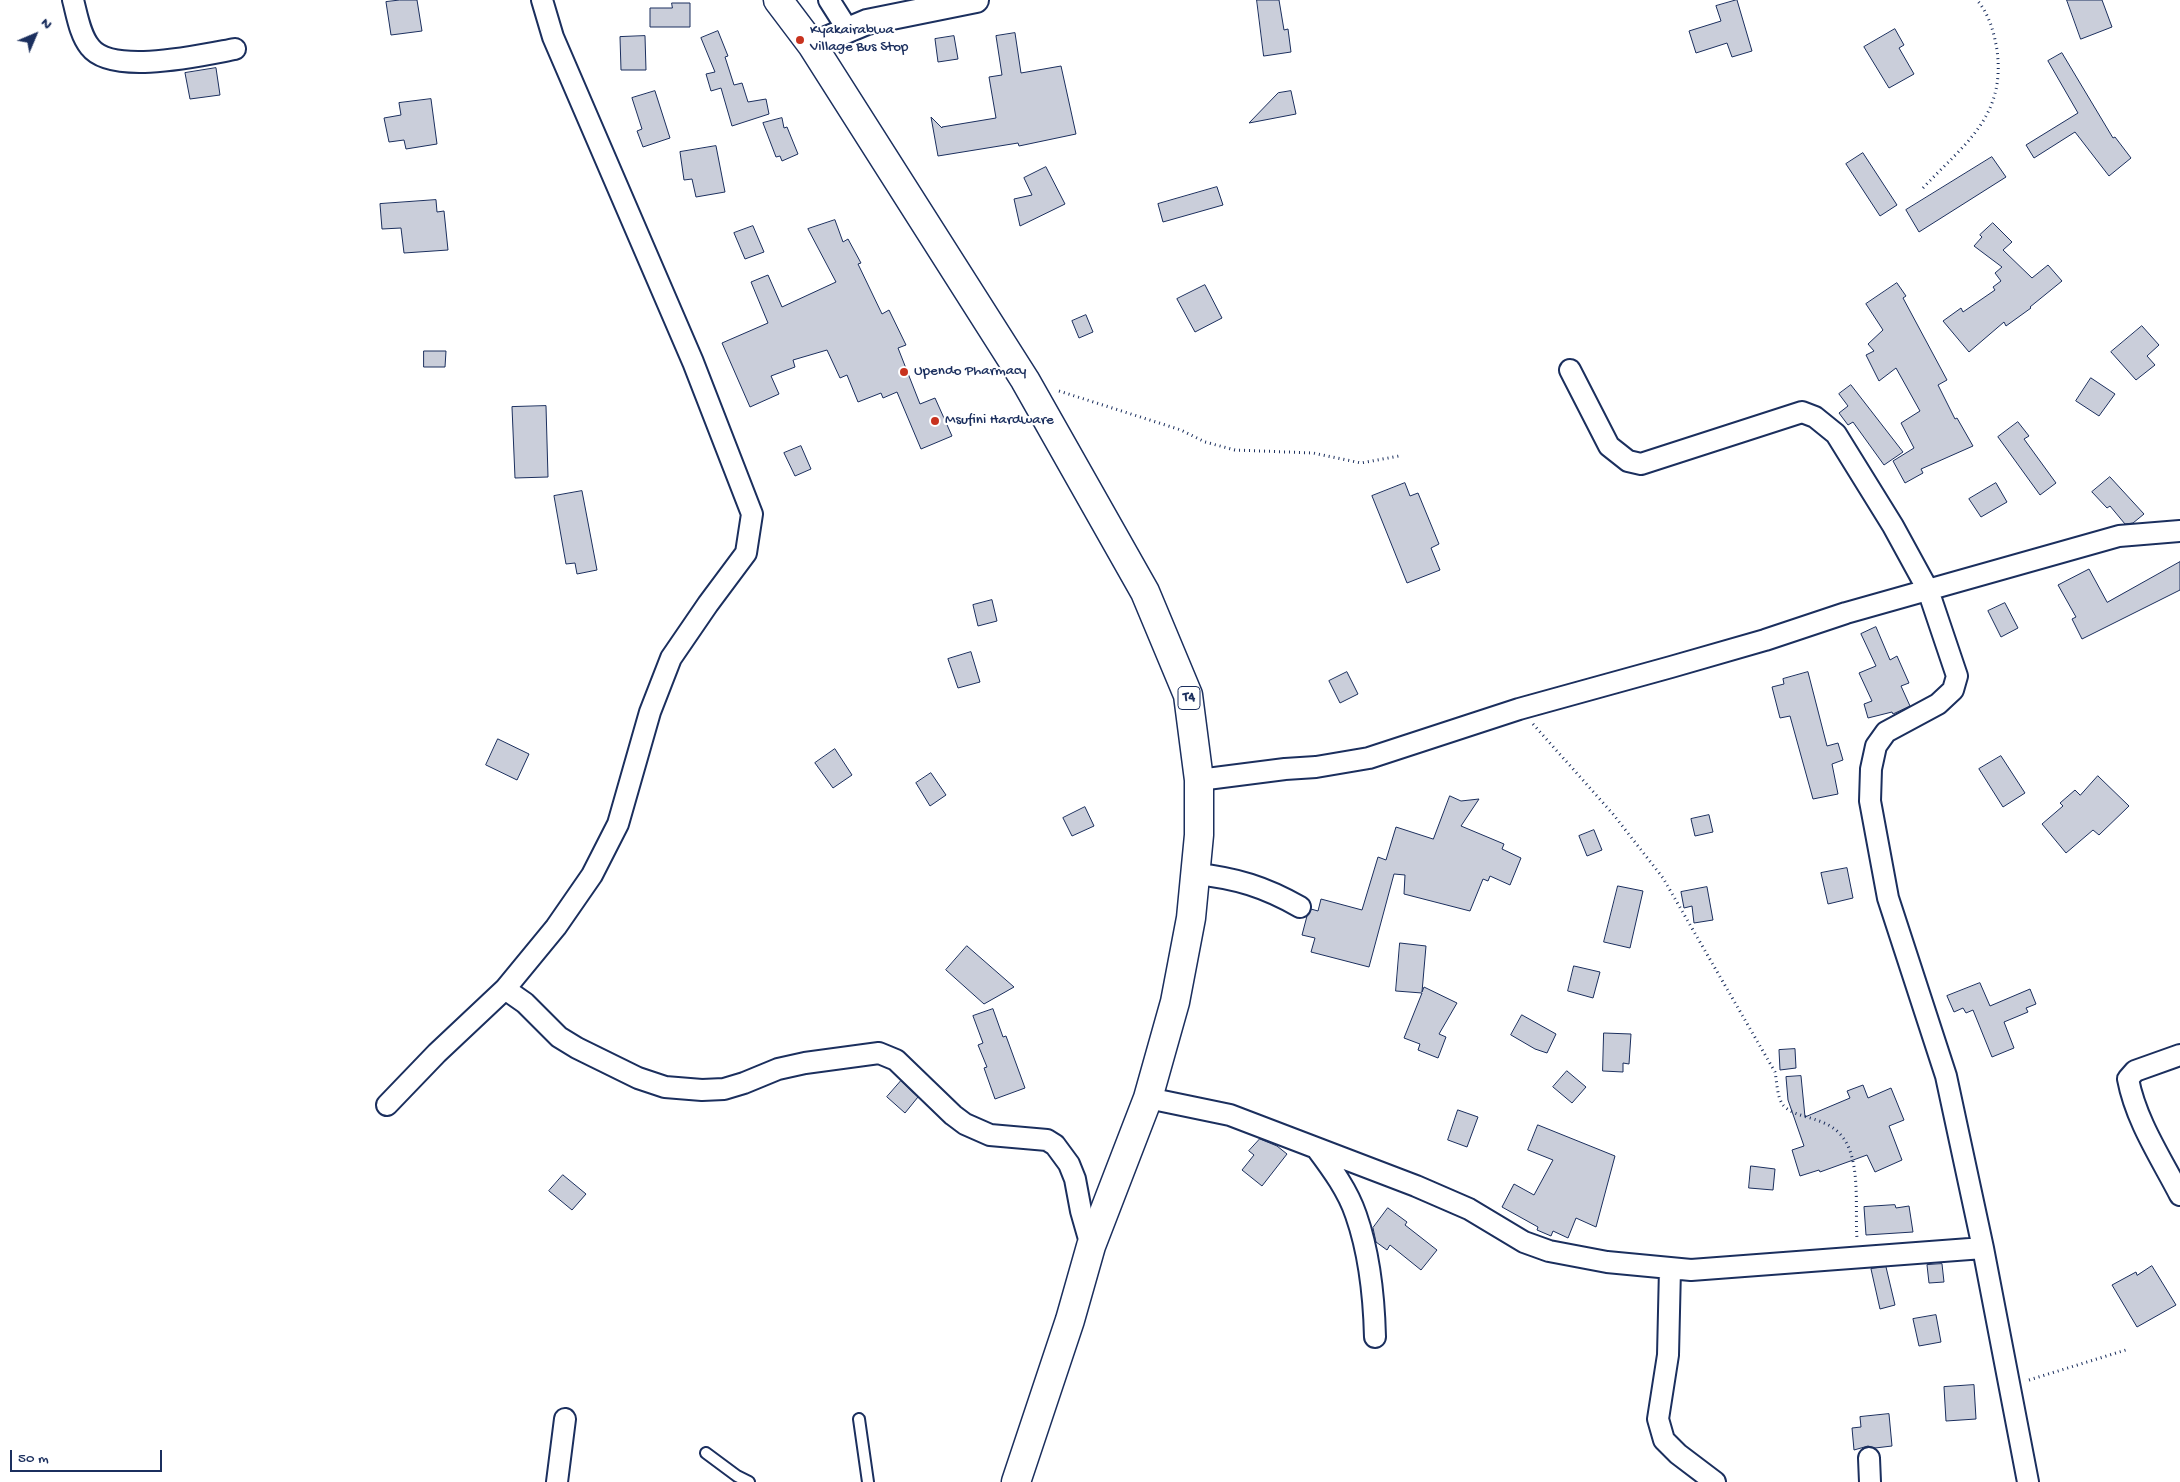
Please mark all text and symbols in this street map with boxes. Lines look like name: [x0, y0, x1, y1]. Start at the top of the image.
north arrow: [10, 10, 60, 60]
text: N: [37, 15, 55, 33]
place label: Kyakairabwa Village Bus Stop: [810, 22, 908, 57]
marker: Kyakairabwa Village Bus Stop: [794, 34, 806, 46]
place label: Upendo Pharmacy: [914, 363, 1026, 381]
marker: Upendo Pharmacy: [898, 366, 910, 378]
place label: Msufini Hardware: [945, 412, 1054, 430]
marker: Msufini Hardware: [929, 415, 941, 427]
road number: T4: [1178, 686, 1200, 710]
scale bar: [12, 1440, 165, 1472]
text: 50 m: [18, 1450, 49, 1468]

